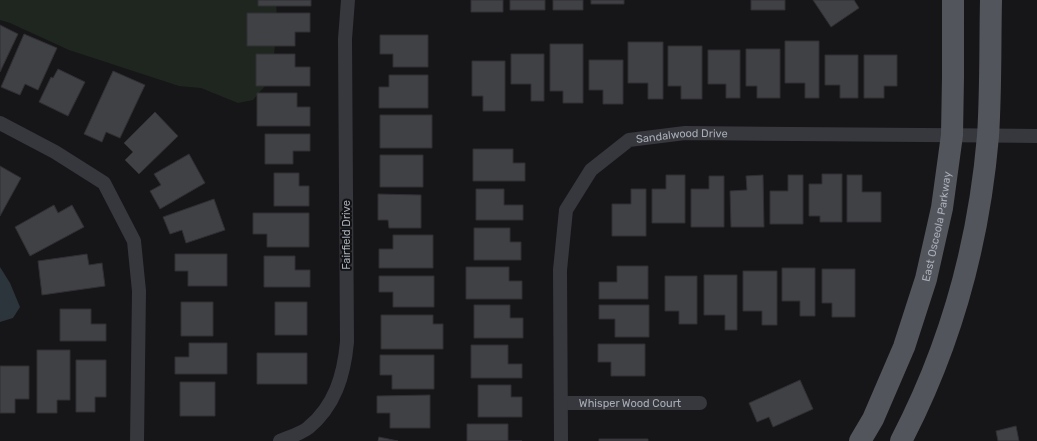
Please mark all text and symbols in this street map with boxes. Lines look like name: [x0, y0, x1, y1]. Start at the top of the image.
street label: Sandalwood Drive: [635, 126, 728, 146]
street label: East Osceola Parkway: [919, 171, 953, 283]
street label: Fairfield Drive: [340, 200, 353, 270]
street label: Whisper Wood Court: [579, 397, 682, 410]

